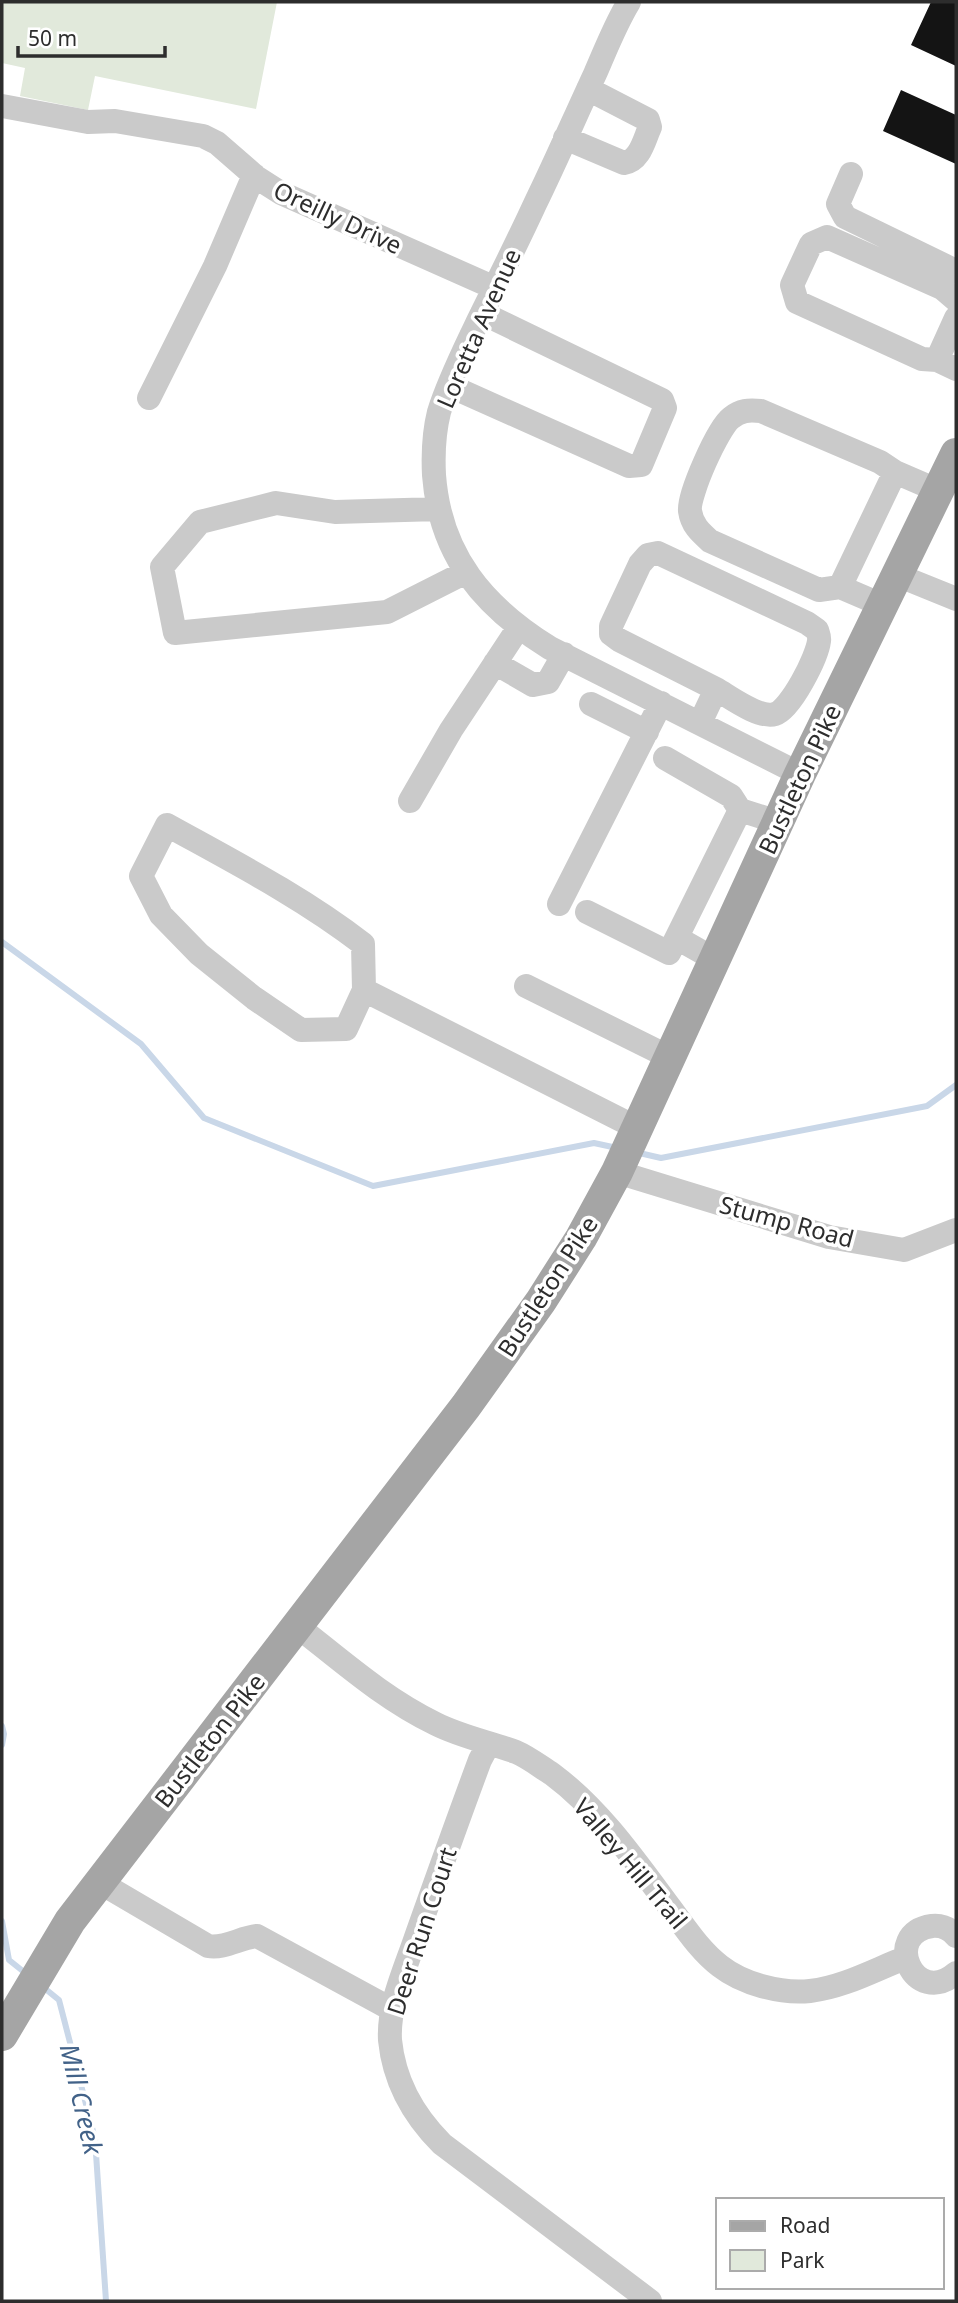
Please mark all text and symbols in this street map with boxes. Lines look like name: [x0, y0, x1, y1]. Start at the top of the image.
scale bar: [18, 14, 164, 58]
text: 50 m: [28, 24, 77, 52]
street label: Oreilly Drive: [268, 173, 408, 261]
street label: Loretta Avenue: [428, 243, 528, 413]
street label: Bustleton Pike: [750, 699, 848, 859]
street label: Stump Road: [716, 1187, 858, 1255]
street label: Bustleton Pike: [489, 1209, 605, 1363]
street label: Bustleton Pike: [146, 1666, 272, 1814]
street label: Valley Hill Trail: [567, 1791, 695, 1935]
street label: Deer Run Court: [378, 1843, 464, 2019]
water label: Mill Creek: [52, 2040, 112, 2159]
legend: [716, 2198, 944, 2289]
text: Road: [780, 2211, 830, 2239]
text: Park: [780, 2246, 825, 2274]

